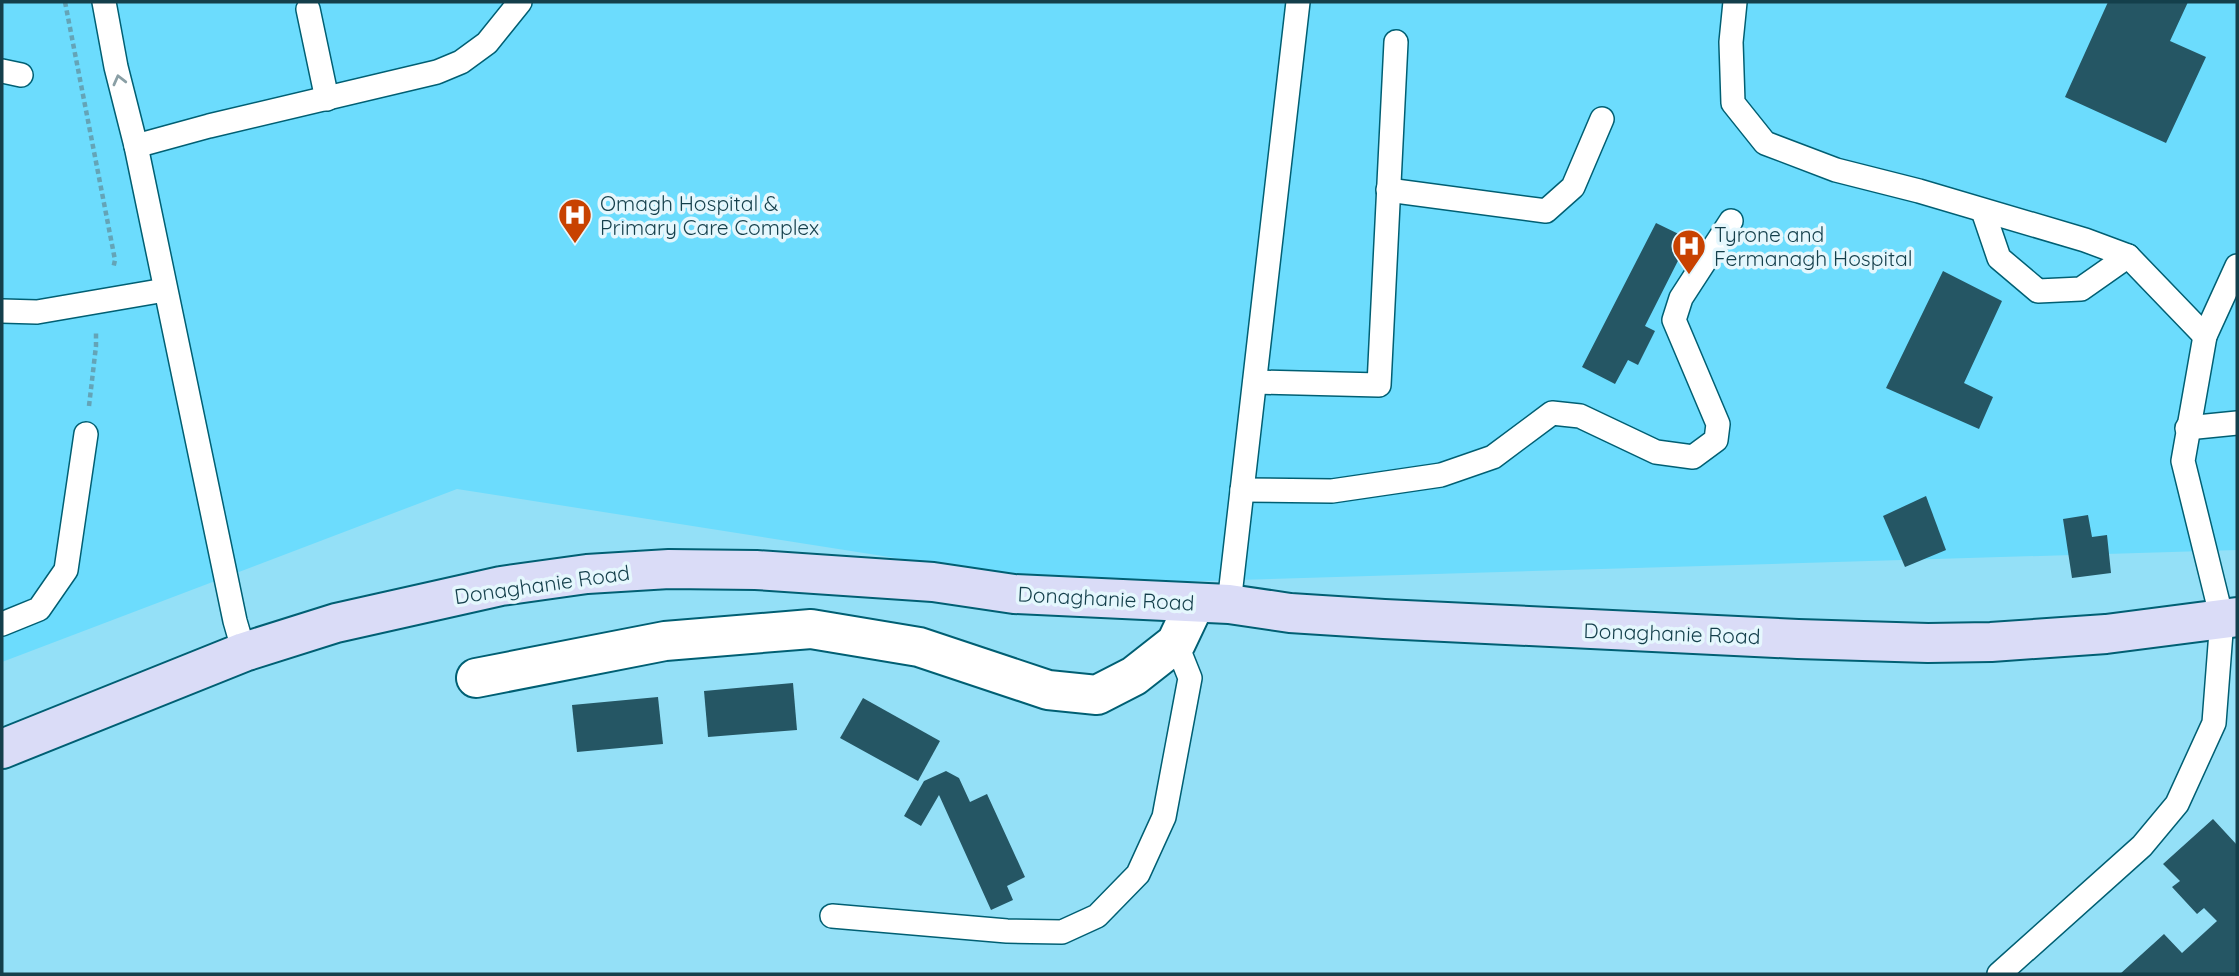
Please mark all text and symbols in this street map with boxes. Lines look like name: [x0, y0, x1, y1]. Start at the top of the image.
one-way arrow: [113, 74, 127, 86]
place label: Omagh Hospital & Primary Care Complex: [600, 190, 819, 240]
hospital icon: Omagh Hospital & Primary Care Complex: [556, 196, 594, 245]
place label: Tyrone and Fermanagh Hospital: [1714, 221, 1913, 271]
hospital icon: Tyrone and Fermanagh Hospital: [1670, 227, 1708, 276]
street label: Donaghanie Road: [453, 559, 631, 609]
street label: Donaghanie Road: [1017, 580, 1195, 616]
street label: Donaghanie Road: [1583, 617, 1761, 649]

